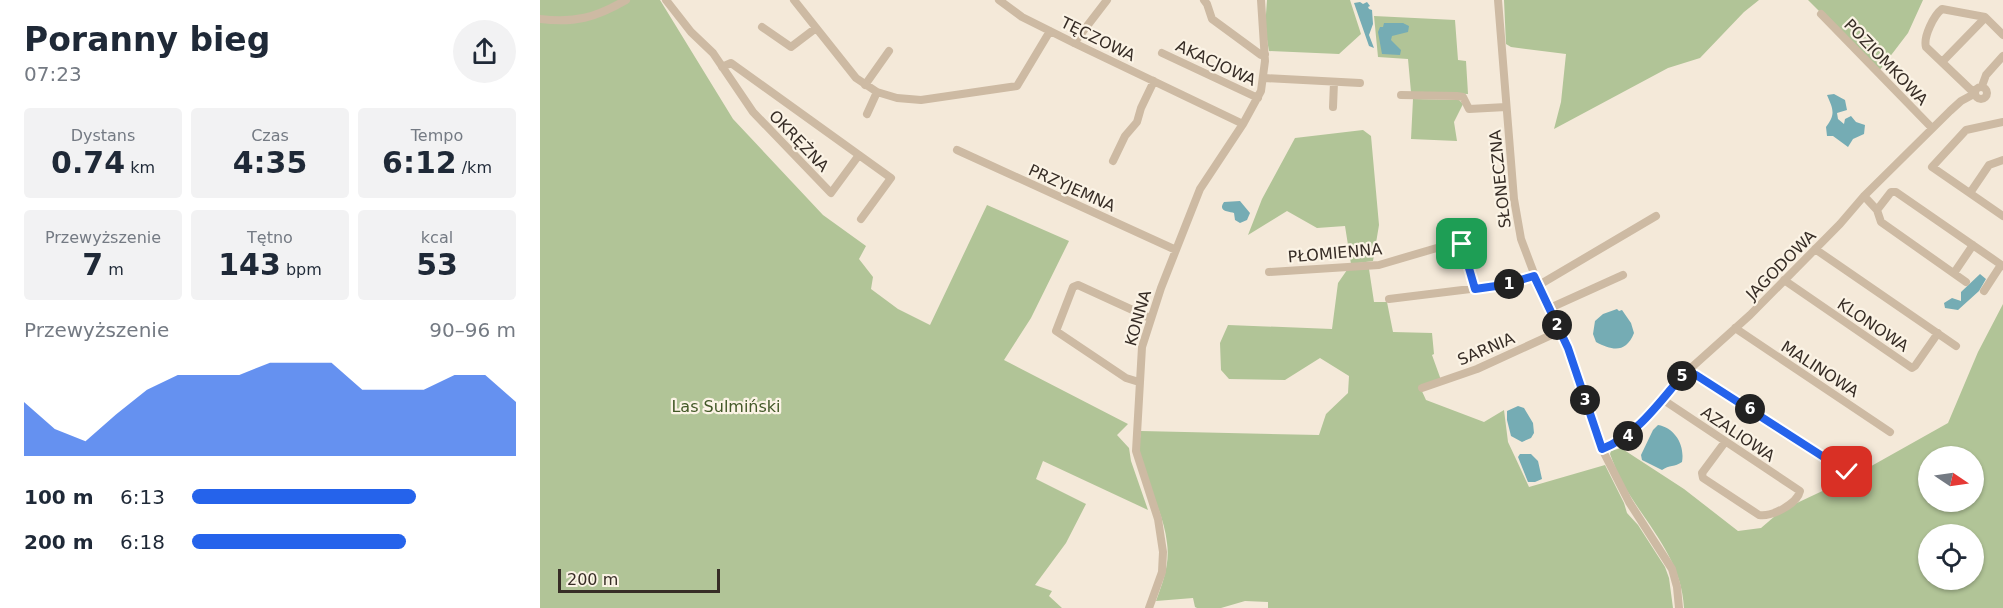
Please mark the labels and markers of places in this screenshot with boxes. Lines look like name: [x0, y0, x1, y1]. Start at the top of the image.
pin: [1436, 218, 1487, 269]
pin: 1: [1494, 269, 1524, 299]
pin: 2: [1542, 310, 1572, 340]
pin: 5: [1667, 361, 1697, 391]
pin: 3: [1570, 385, 1600, 415]
pin: 6: [1735, 394, 1765, 424]
pin: 4: [1613, 421, 1643, 451]
pin: [1821, 446, 1872, 497]

